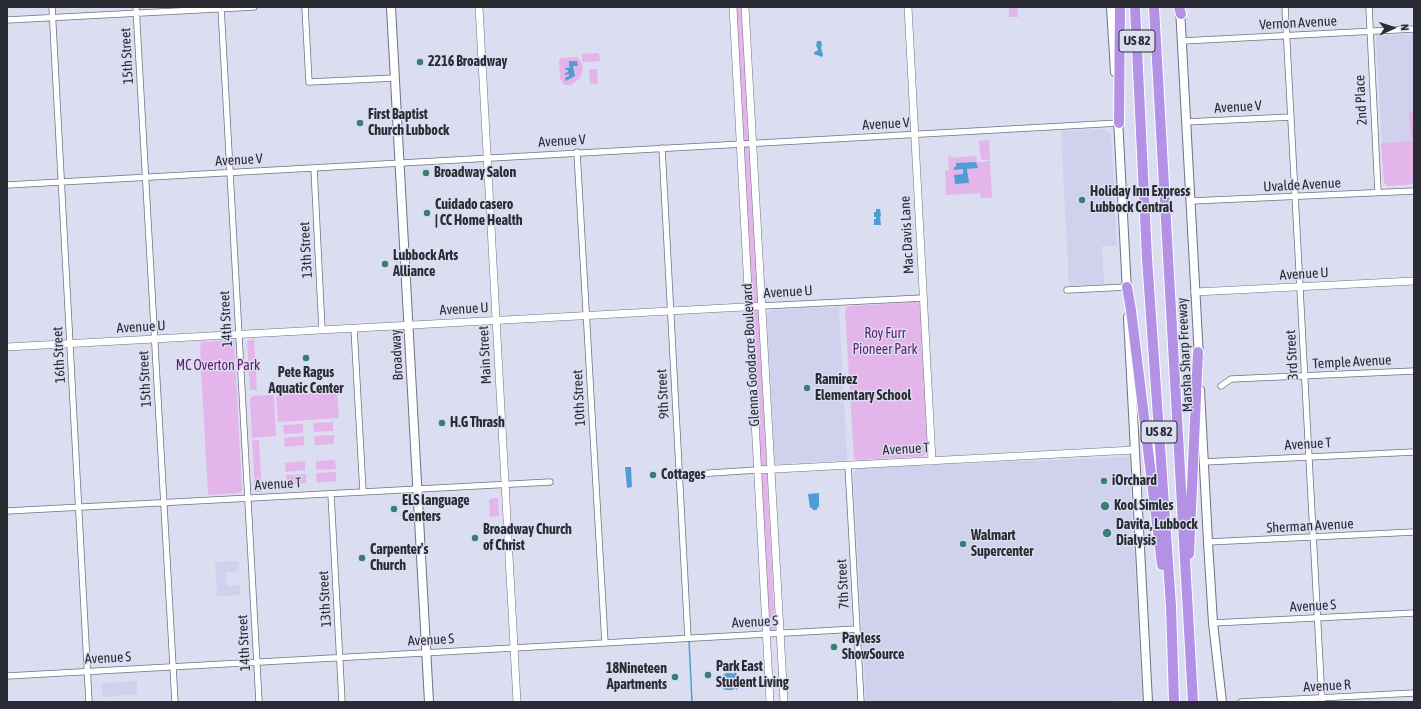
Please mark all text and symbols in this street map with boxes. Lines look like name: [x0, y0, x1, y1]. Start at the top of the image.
north arrow: [1373, 8, 1413, 48]
street label: Vernon Avenue: [1259, 13, 1337, 33]
text: N: [1399, 24, 1411, 31]
street label: 15th Street: [117, 27, 137, 85]
road number: US 82: [1119, 30, 1155, 52]
place label: 2216 Broadway: [428, 54, 507, 70]
marker: 2216 Broadway: [415, 57, 425, 67]
street label: 2nd Place: [1351, 74, 1371, 126]
street label: Avenue V: [1214, 97, 1262, 117]
place label: First Baptist Church Lubbock: [368, 107, 449, 140]
street label: Avenue V: [862, 114, 910, 134]
marker: First Baptist Church Lubbock: [355, 118, 365, 128]
street label: Avenue V: [538, 131, 586, 151]
street label: Avenue V: [215, 150, 263, 170]
place label: Broadway Salon: [434, 165, 516, 181]
marker: Broadway Salon: [421, 168, 431, 178]
street label: Uvalde Avenue: [1263, 175, 1341, 195]
place label: Holiday Inn Express Lubbock Central: [1090, 184, 1190, 216]
street label: Mac Davis Lane: [897, 195, 917, 275]
marker: Holiday Inn Express Lubbock Central: [1077, 195, 1087, 205]
place label: Cuidado casero | CC Home Health: [435, 197, 523, 230]
marker: Cuidado casero | CC Home Health: [422, 208, 432, 218]
street label: 13th Street: [296, 221, 316, 279]
place label: Lubbock Arts Alliance: [393, 248, 458, 280]
marker: Lubbock Arts Alliance: [380, 259, 390, 269]
street label: Avenue U: [1279, 264, 1329, 284]
street label: Avenue U: [763, 282, 813, 302]
street label: Glenna Goodacre Boulevard: [739, 283, 763, 427]
street label: 14th Street: [216, 290, 236, 348]
street label: Marsha Sharp Freeway: [1174, 297, 1196, 413]
street label: Avenue U: [439, 299, 489, 319]
street label: Avenue U: [116, 317, 166, 337]
street label: Main Street: [475, 325, 495, 385]
street label: 16th Street: [49, 326, 69, 384]
park label: Roy Furr Pioneer Park: [852, 326, 918, 358]
street label: Broadway: [387, 329, 407, 381]
street label: 3rd Street: [1282, 330, 1302, 380]
street label: 15th Street: [135, 350, 155, 408]
street label: Temple Avenue: [1312, 352, 1392, 372]
marker: Pete Ragus Aquatic Center: [301, 353, 311, 363]
park label: MC Overton Park: [176, 358, 260, 374]
place label: Pete Ragus Aquatic Center: [269, 365, 343, 398]
street label: 10th Street: [569, 369, 589, 427]
street label: 9th Street: [653, 369, 673, 419]
place label: Ramirez Elementary School: [815, 372, 911, 404]
marker: Ramirez Elementary School: [802, 383, 812, 393]
place label: H.G Thrash: [450, 415, 505, 431]
marker: H.G Thrash: [437, 418, 447, 428]
road number: US 82: [1141, 421, 1177, 443]
street label: Avenue T: [1284, 434, 1332, 454]
street label: Avenue T: [882, 439, 930, 459]
place label: Cottages: [661, 467, 705, 483]
marker: Cottages: [648, 470, 658, 480]
place label: iOrchard: [1112, 473, 1157, 489]
street label: Avenue T: [254, 474, 302, 494]
marker: iOrchard: [1099, 476, 1109, 486]
place label: ELS language Centers: [402, 493, 470, 526]
place label: Kool Simles: [1114, 498, 1173, 514]
marker: Kool Simles: [1099, 500, 1111, 512]
marker: ELS language Centers: [389, 504, 399, 514]
street label: Sherman Avenue: [1266, 515, 1354, 537]
place label: Davita, Lubbock Dialysis: [1116, 517, 1198, 550]
place label: Broadway Church of Christ: [483, 522, 572, 554]
marker: Davita, Lubbock Dialysis: [1101, 527, 1113, 539]
place label: Walmart Supercenter: [971, 528, 1033, 560]
marker: Broadway Church of Christ: [470, 533, 480, 543]
marker: Walmart Supercenter: [958, 539, 968, 549]
place label: Carpenter's Church: [370, 542, 428, 574]
marker: Carpenter's Church: [357, 553, 367, 563]
street label: 7th Street: [833, 559, 853, 609]
street label: 13th Street: [315, 570, 335, 628]
street label: Avenue S: [1289, 596, 1337, 616]
street label: Avenue S: [731, 612, 779, 632]
street label: 14th Street: [234, 614, 254, 672]
street label: Avenue S: [407, 630, 455, 650]
place label: Payless ShowSource: [842, 631, 904, 664]
marker: Payless ShowSource: [829, 642, 839, 652]
street label: Avenue S: [84, 648, 132, 668]
place label: Park East Student Living: [716, 659, 789, 692]
place label: 18Nineteen Apartments: [606, 661, 667, 694]
marker: Park East Student Living: [703, 670, 713, 680]
marker: 18Nineteen Apartments: [670, 672, 680, 682]
street label: Avenue R: [1303, 676, 1351, 696]

